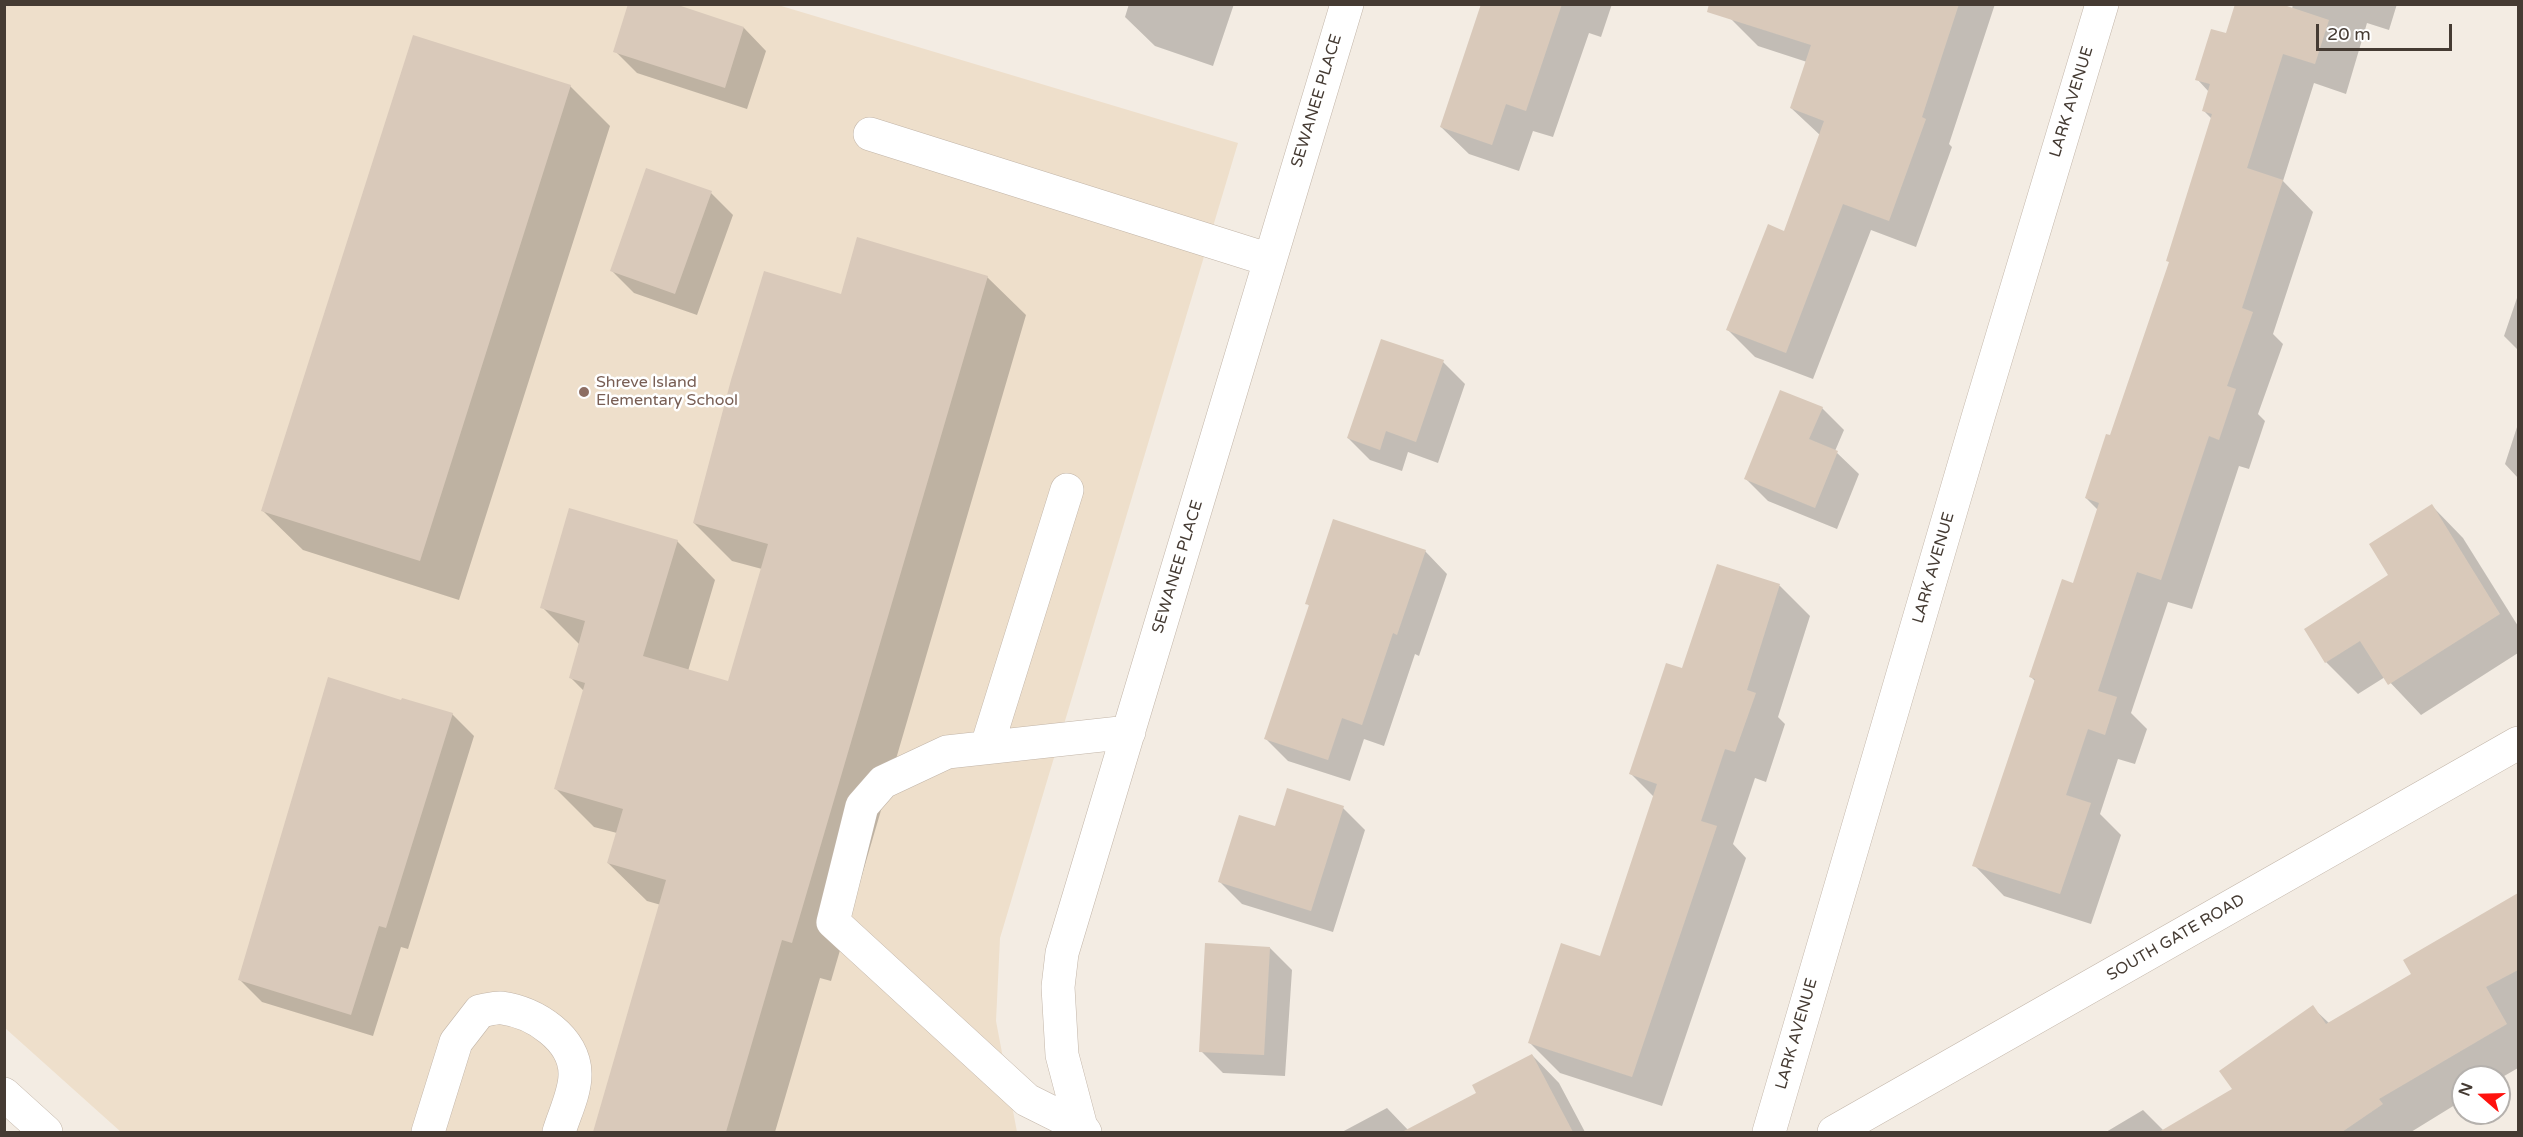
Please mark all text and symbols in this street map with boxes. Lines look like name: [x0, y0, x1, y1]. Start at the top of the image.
scale bar: [2319, 12, 2456, 50]
text: 20 m: [2327, 23, 2371, 45]
street label: SEWANEE PLACE: [1288, 32, 1346, 170]
street label: LARK AVENUE: [2046, 44, 2098, 160]
place label: Shreve Island Elementary School: [596, 373, 738, 411]
marker: Shreve Island Elementary School: [577, 385, 591, 399]
street label: SEWANEE PLACE: [1149, 498, 1207, 636]
street label: LARK AVENUE: [1909, 510, 1959, 626]
street label: SOUTH GATE ROAD: [2104, 891, 2248, 985]
street label: LARK AVENUE: [1772, 976, 1822, 1092]
north arrow: [2451, 1065, 2511, 1125]
text: N: [2454, 1080, 2478, 1099]

